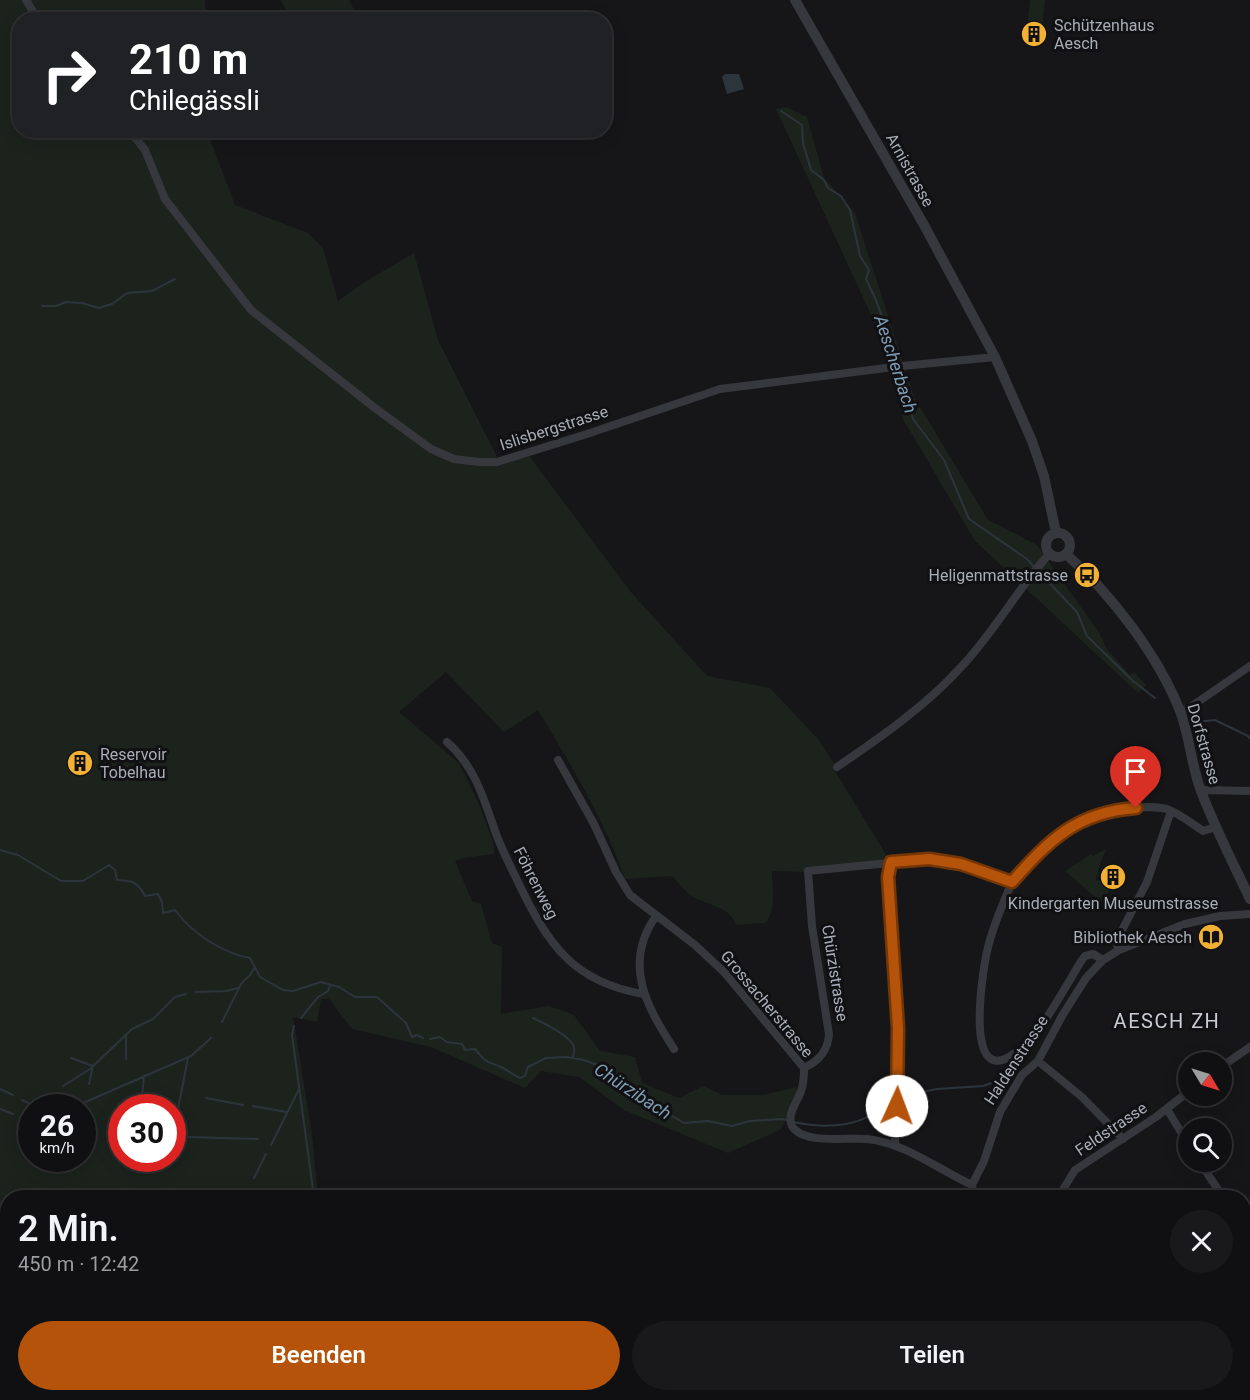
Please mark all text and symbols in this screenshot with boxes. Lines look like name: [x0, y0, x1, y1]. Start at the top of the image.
place label: Schützenhaus Aesch: [1054, 16, 1154, 53]
building icon: Schützenhaus Aesch: [1019, 19, 1049, 49]
text: 210 m: [129, 35, 248, 84]
icon: right: [30, 36, 108, 114]
text: Chilegässli: [129, 85, 260, 117]
street label: Arnistrasse: [882, 130, 938, 210]
water label: Aescherbach: [870, 311, 922, 416]
street label: Islisbergstrasse: [497, 402, 611, 454]
bus stop icon: Heligenmattstrasse: [1072, 560, 1102, 590]
place label: Heligenmattstrasse: [929, 566, 1068, 585]
street label: Dorfstrasse: [1183, 701, 1225, 787]
place label: Reservoir Tobelhau: [100, 745, 167, 782]
pin: [1110, 746, 1161, 808]
building icon: Reservoir Tobelhau: [65, 748, 95, 778]
icon: arrive: [1119, 755, 1152, 788]
street label: Föhrenweg: [510, 844, 562, 922]
building icon: Kindergarten Museumstrasse: [1098, 862, 1128, 892]
place label: Kindergarten Museumstrasse: [1008, 894, 1218, 913]
library icon: Bibliothek Aesch: [1196, 922, 1226, 952]
street label: Chürzistrasse: [818, 923, 852, 1023]
place label: Bibliothek Aesch: [1073, 928, 1192, 947]
street label: Grossacherstrasse: [717, 947, 817, 1061]
district label: AESCH ZH: [1114, 1009, 1220, 1033]
street label: Haldenstrasse: [980, 1012, 1052, 1108]
north arrow: [1178, 1052, 1232, 1106]
map controls: [1178, 1052, 1232, 1172]
water label: Chürzibach: [591, 1058, 675, 1124]
position arrow: [865, 1074, 929, 1138]
speed limit sign: 30: [108, 1094, 186, 1172]
street label: Feldstrasse: [1072, 1098, 1150, 1160]
text: 26: [40, 1108, 74, 1143]
button: search: [1178, 1118, 1232, 1172]
text: km/h: [39, 1139, 75, 1157]
text: 2 Min.: [18, 1208, 119, 1250]
button: close: [1170, 1210, 1233, 1273]
text: 450 m · 12:42: [18, 1252, 139, 1276]
button: Beenden: [18, 1321, 620, 1390]
button: Teilen: [632, 1321, 1233, 1390]

